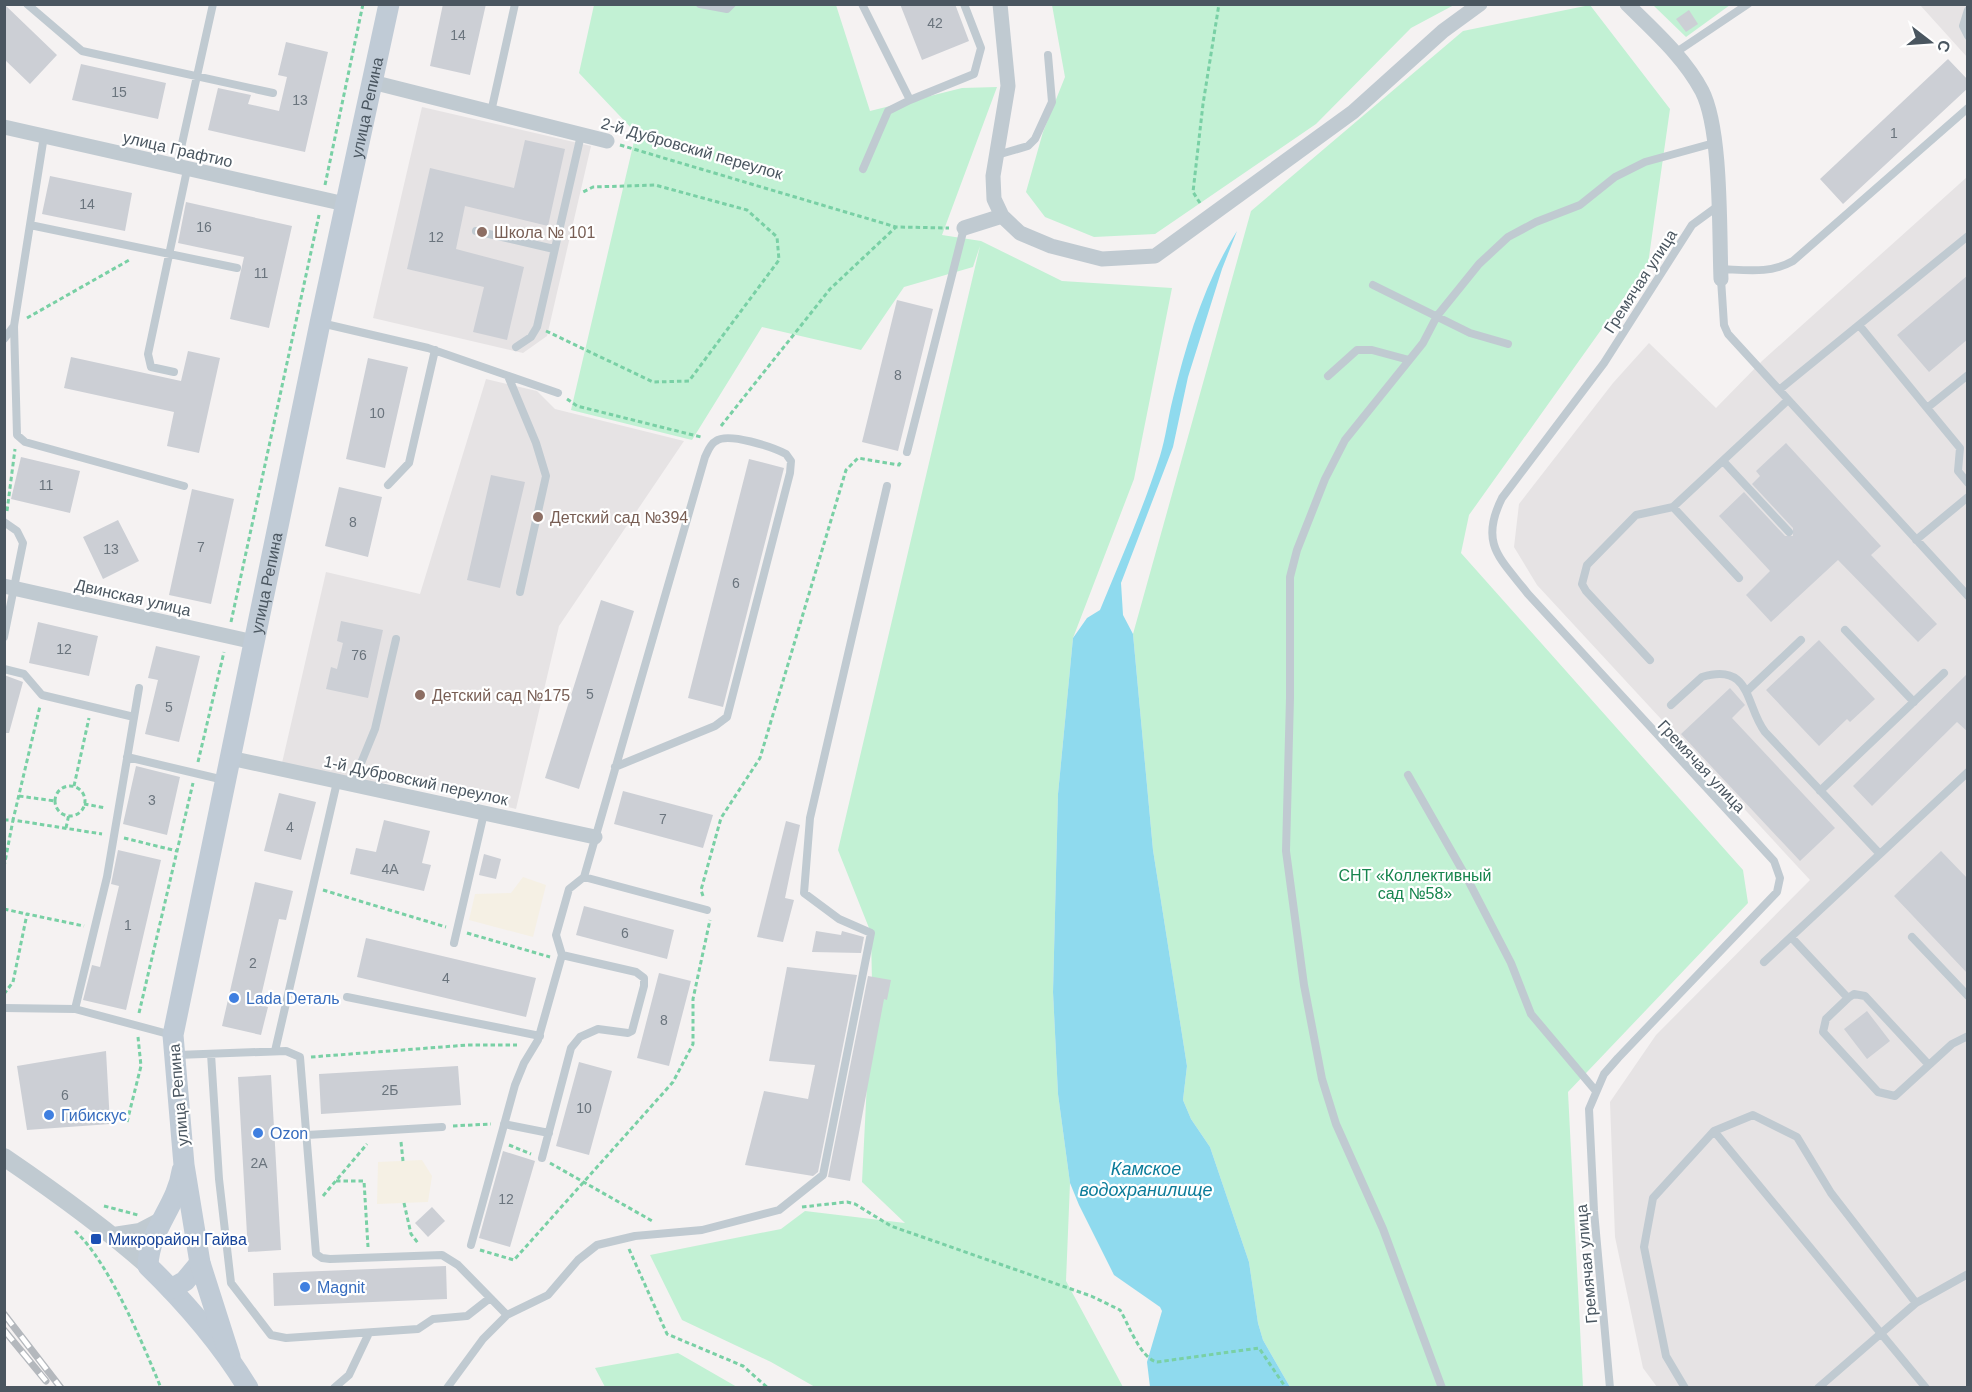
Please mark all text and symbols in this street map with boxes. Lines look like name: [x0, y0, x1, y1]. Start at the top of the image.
north arrow: [1900, 12, 1960, 72]
house number: 42: [927, 15, 943, 31]
house number: 14: [450, 27, 466, 43]
text: С: [1934, 38, 1954, 55]
street label: улица Репина: [348, 55, 386, 160]
house number: 15: [111, 84, 127, 100]
house number: 13: [292, 92, 308, 108]
street label: 2-й Дубровский переулок: [599, 114, 785, 183]
house number: 1: [1890, 125, 1898, 141]
street label: улица Графтио: [121, 129, 234, 170]
house number: 14: [79, 196, 95, 212]
house number: 16: [196, 219, 212, 235]
place label: Школа № 101: [494, 224, 595, 241]
marker: Школа № 101: [475, 225, 489, 239]
street label: Гремячая улица: [1601, 226, 1680, 336]
house number: 12: [428, 229, 444, 245]
house number: 11: [254, 265, 268, 281]
house number: 8: [894, 367, 902, 383]
house number: 10: [369, 405, 385, 421]
house number: 11: [39, 477, 53, 493]
place label: Детский сад №394: [550, 509, 688, 526]
marker: Детский сад №394: [531, 510, 545, 524]
house number: 8: [349, 514, 357, 530]
street label: улица Репина: [248, 531, 286, 635]
house number: 7: [197, 539, 205, 555]
house number: 13: [103, 541, 119, 557]
house number: 6: [732, 575, 740, 591]
street label: Двинская улица: [73, 576, 193, 619]
house number: 12: [56, 641, 72, 657]
house number: 76: [351, 647, 367, 663]
house number: 5: [586, 686, 594, 702]
place label: Детский сад №175: [432, 687, 570, 704]
marker: Детский сад №175: [413, 688, 427, 702]
house number: 5: [165, 699, 173, 715]
street label: Гремячая улица: [1655, 717, 1749, 816]
street label: 1-й Дубровский переулок: [322, 753, 510, 809]
house number: 3: [148, 792, 156, 808]
house number: 7: [659, 811, 667, 827]
house number: 4: [286, 819, 294, 835]
house number: 4А: [381, 861, 399, 877]
park label: СНТ «Коллективный сад №58»: [1339, 867, 1491, 902]
house number: 1: [124, 917, 132, 933]
house number: 6: [621, 925, 629, 941]
house number: 2: [249, 955, 257, 971]
house number: 4: [442, 970, 450, 986]
place label: Lada Dеталь: [246, 990, 340, 1007]
marker: Lada Dеталь: [227, 991, 241, 1005]
house number: 8: [660, 1012, 668, 1028]
street label: улица Репина: [166, 1043, 191, 1147]
house number: 2Б: [382, 1082, 398, 1098]
house number: 6: [61, 1087, 69, 1103]
house number: 10: [576, 1100, 592, 1116]
place label: Гибискус: [61, 1107, 127, 1124]
marker: Гибискус: [42, 1108, 56, 1122]
place label: Ozon: [270, 1125, 308, 1142]
marker: Ozon: [251, 1126, 265, 1140]
house number: 2А: [250, 1155, 268, 1171]
water label: Камское водохранилище: [1079, 1159, 1213, 1200]
house number: 12: [498, 1191, 514, 1207]
street label: Гремячая улица: [1573, 1204, 1600, 1324]
place label: Микрорайон Гайва: [108, 1231, 247, 1248]
marker: Микрорайон Гайва: [89, 1232, 103, 1246]
place label: Magnit: [317, 1279, 366, 1296]
marker: Magnit: [298, 1280, 312, 1294]

